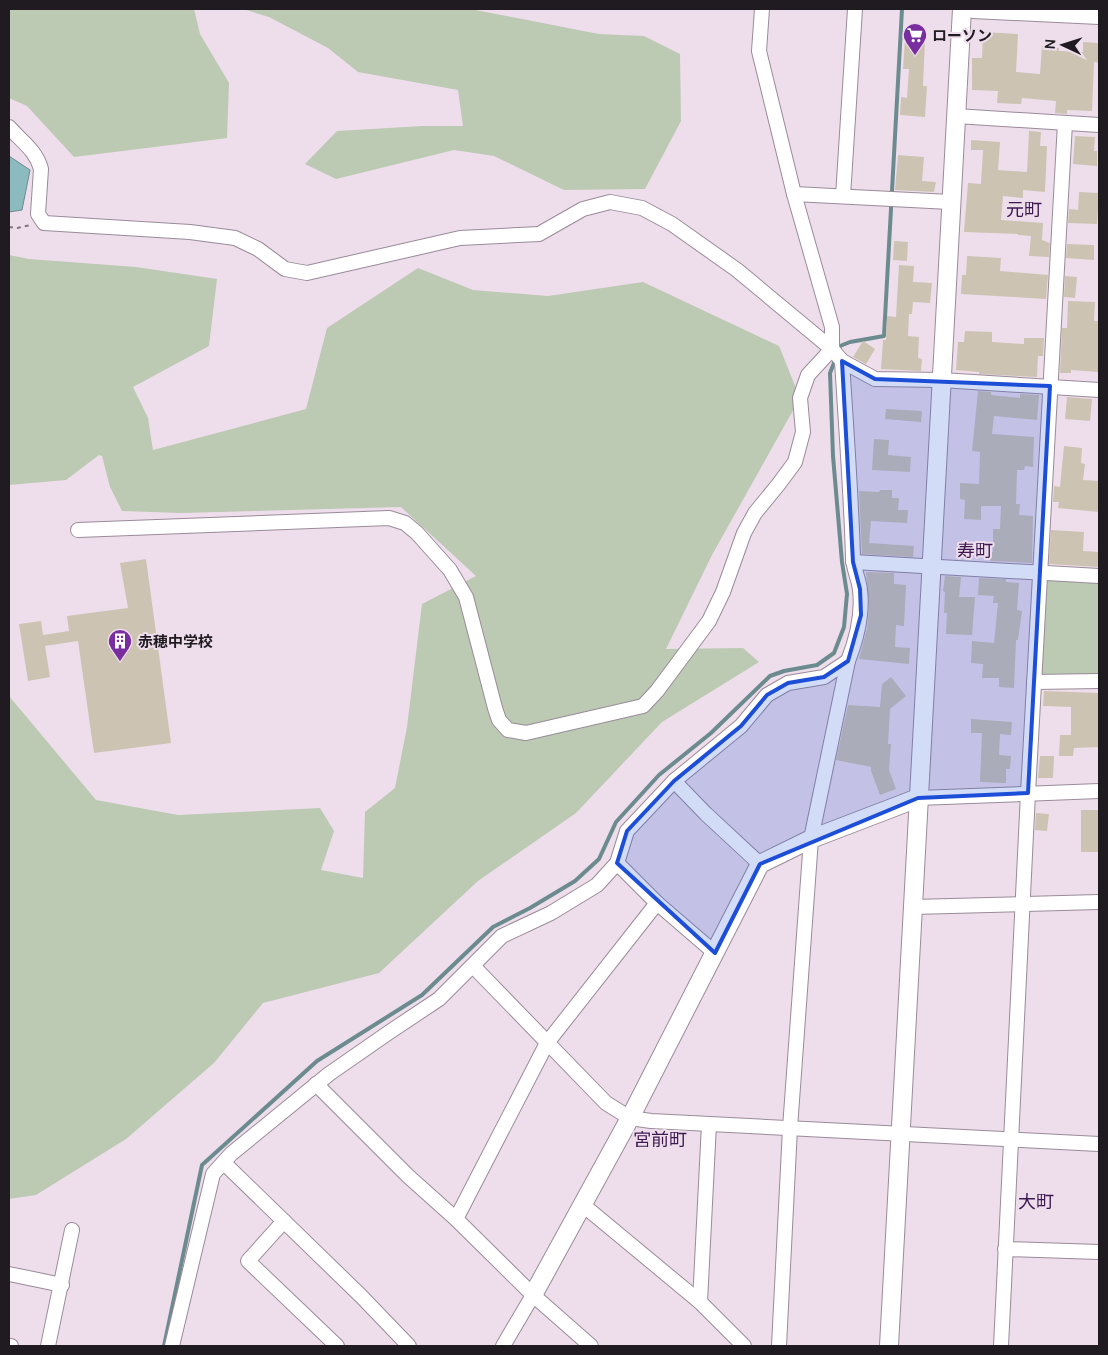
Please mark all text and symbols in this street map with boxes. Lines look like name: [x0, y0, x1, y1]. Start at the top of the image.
north arrow: [1038, 20, 1088, 70]
supermarket icon: ローソン: [902, 22, 928, 56]
place label: ローソン: [932, 25, 992, 46]
text: N: [1040, 38, 1059, 50]
district label: 元町: [1006, 197, 1042, 221]
district label: 寿町: [957, 538, 993, 562]
building icon: 赤穂中学校: [107, 628, 133, 662]
place label: 赤穂中学校: [138, 631, 213, 652]
district label: 宮前町: [633, 1127, 687, 1151]
district label: 大町: [1018, 1189, 1054, 1213]

